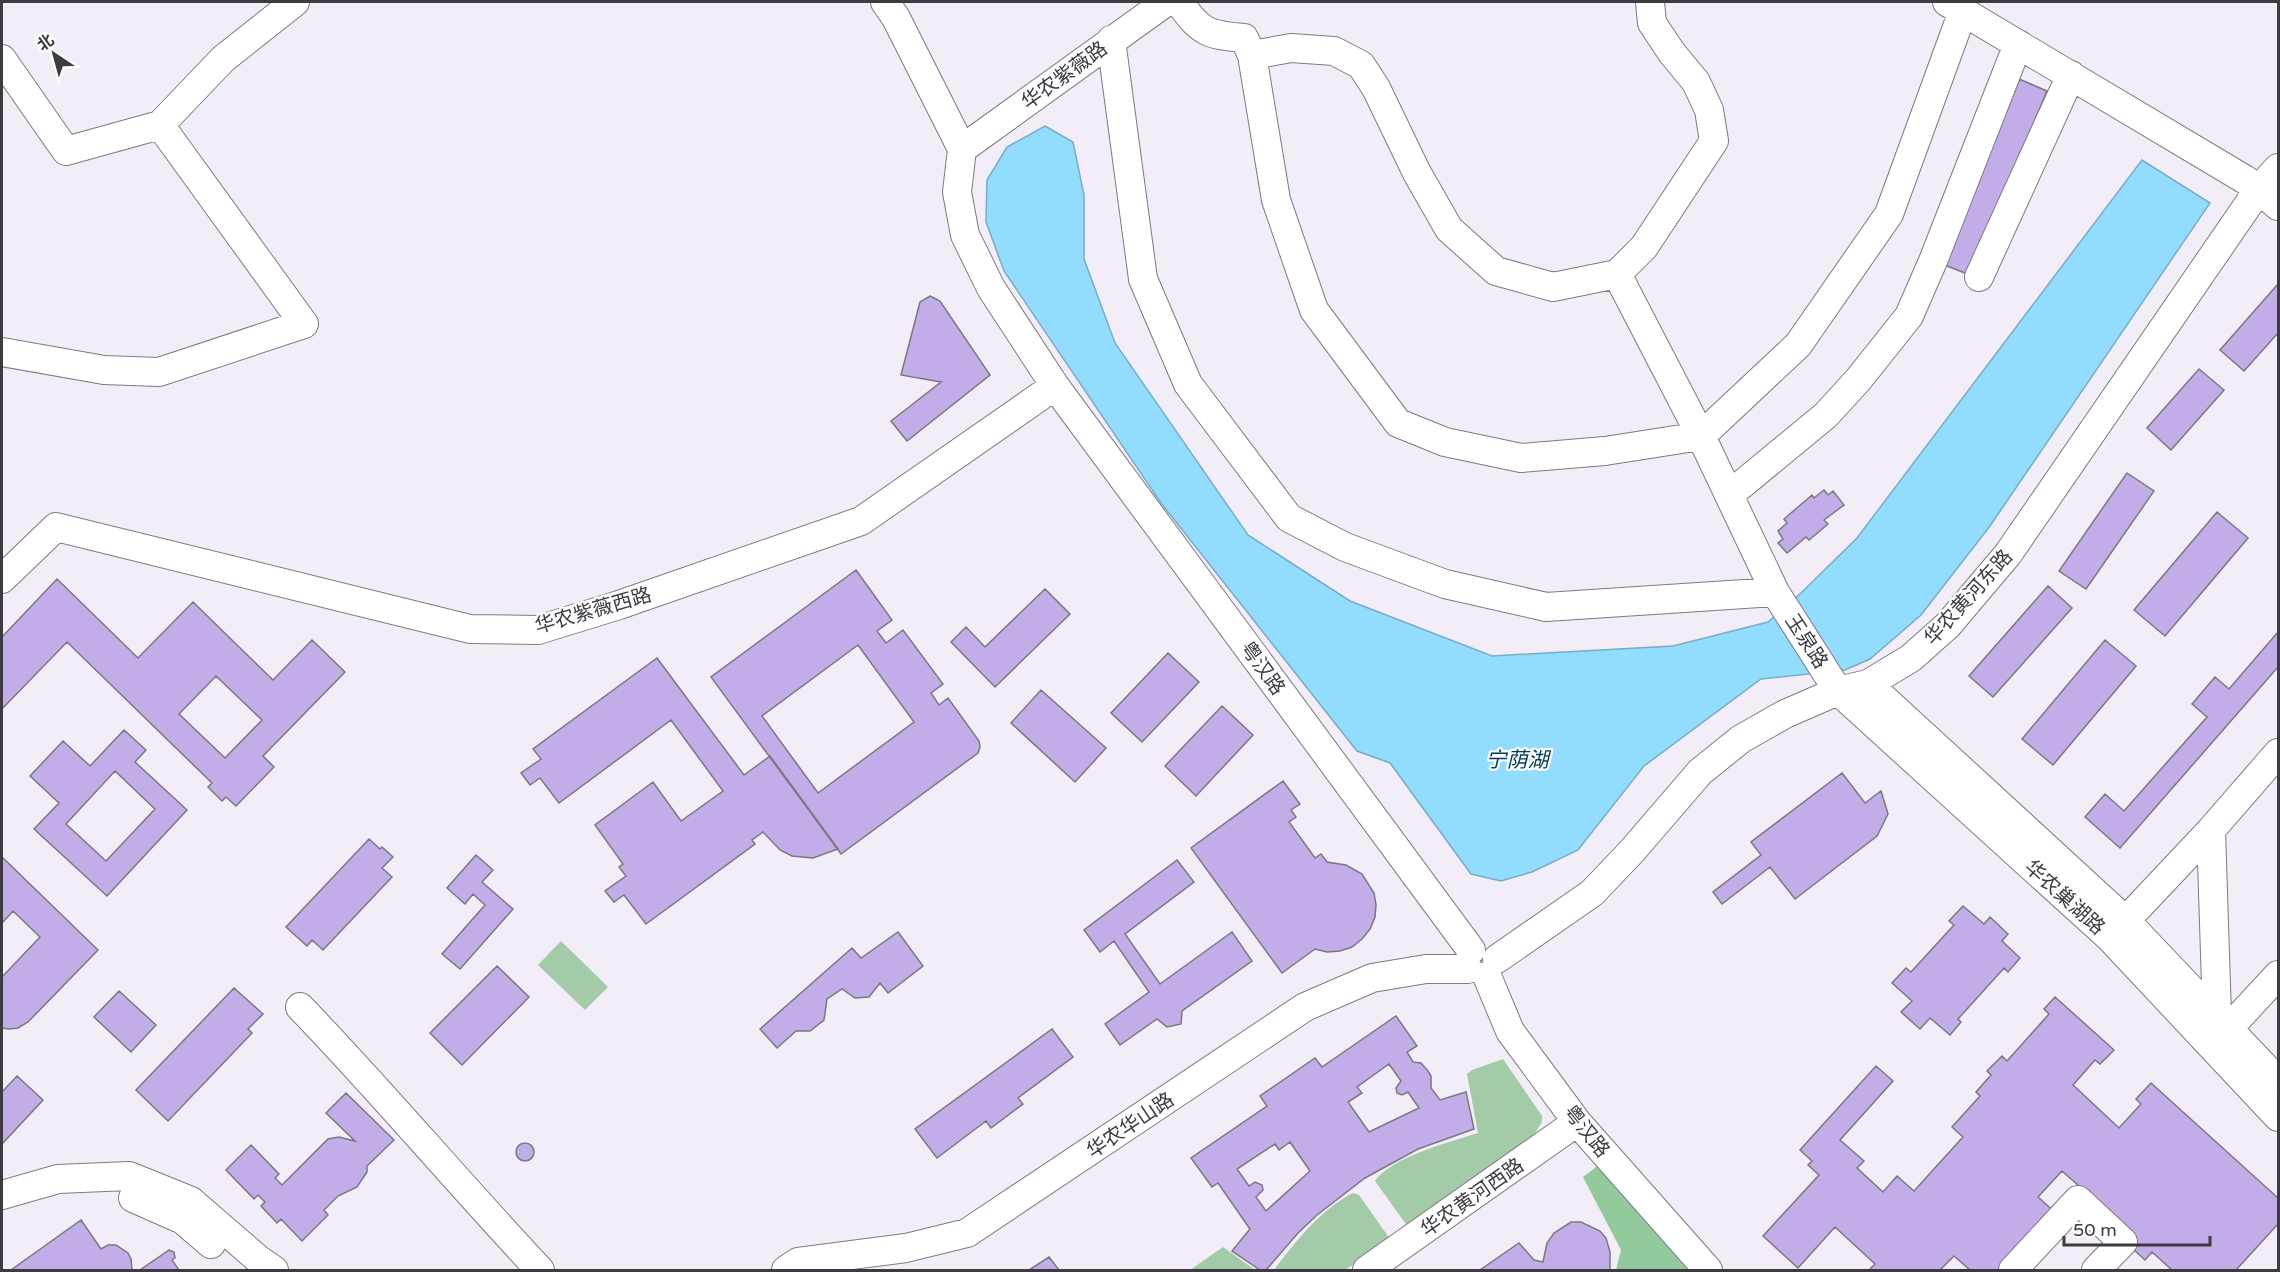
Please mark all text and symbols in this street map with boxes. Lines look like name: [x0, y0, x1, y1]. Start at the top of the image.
north arrow: [24, 24, 84, 84]
text: 北: [33, 30, 58, 55]
street label: 华农紫薇路: [1017, 37, 1112, 115]
street label: 华农黄河东路: [1920, 545, 2018, 650]
street label: 华农紫薇西路: [532, 583, 654, 639]
street label: 玉泉路: [1780, 610, 1833, 673]
street label: 粤汉路: [1235, 637, 1290, 700]
water label: 宁荫湖: [1486, 748, 1551, 773]
street label: 华农巢湖路: [2019, 855, 2110, 940]
street label: 华农华山路: [1082, 1088, 1179, 1164]
street label: 粤汉路: [1558, 1101, 1614, 1162]
street label: 华农黄河西路: [1417, 1154, 1529, 1242]
scale bar: [2064, 1209, 2210, 1247]
text: 50 m: [2073, 1219, 2117, 1241]

